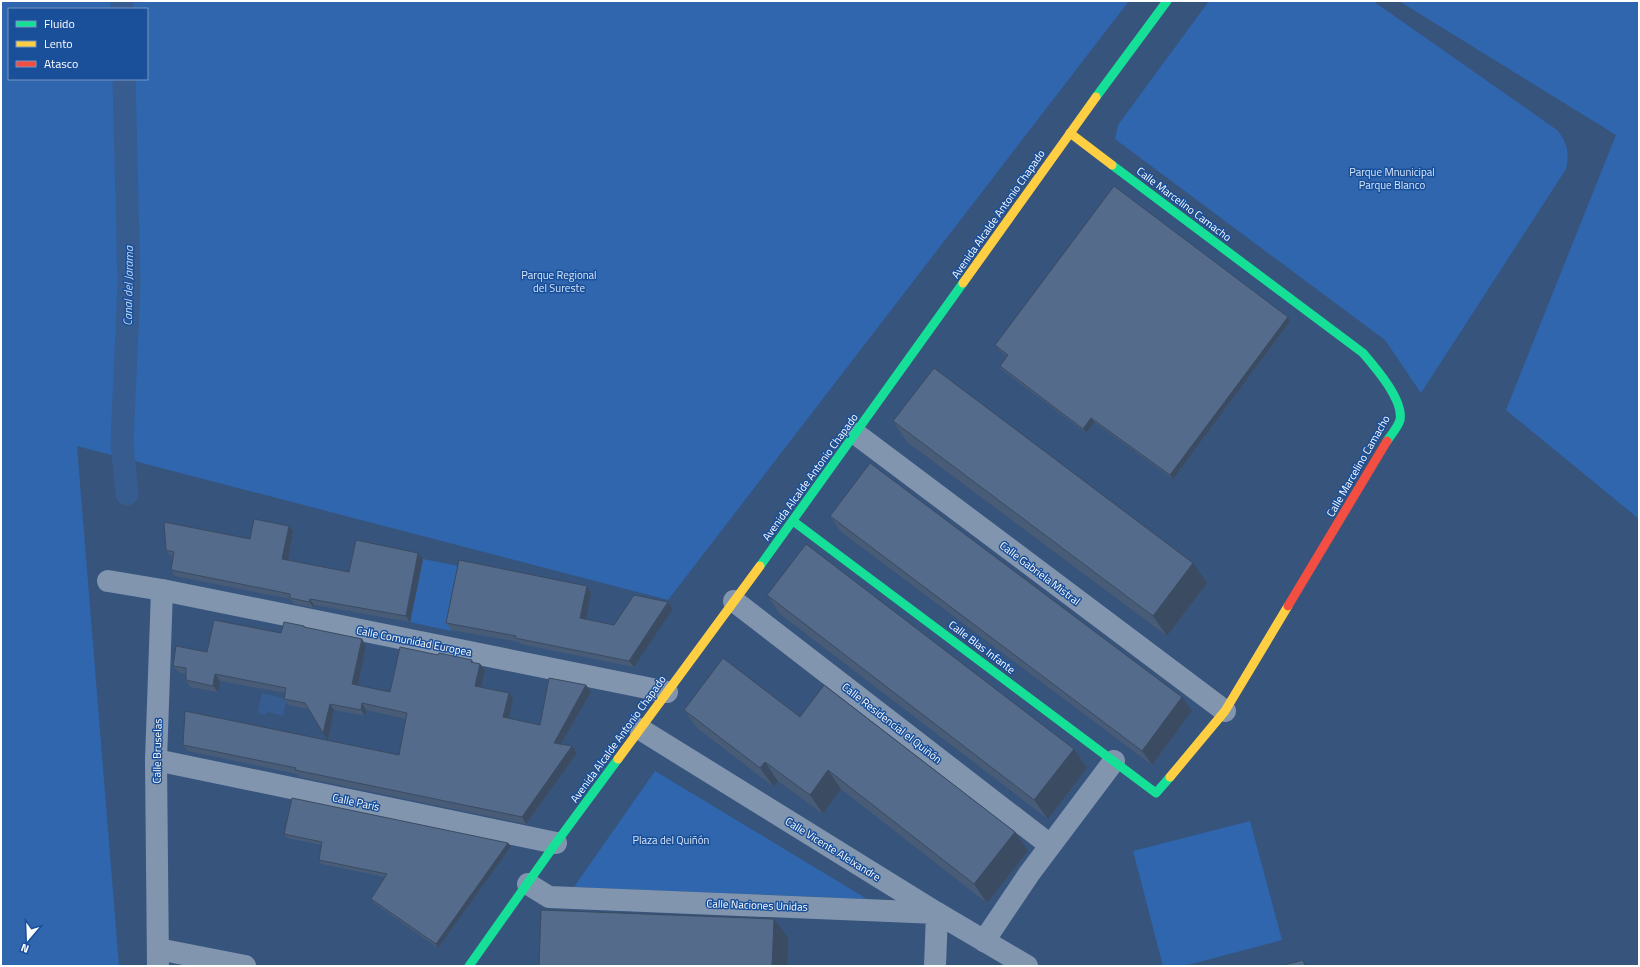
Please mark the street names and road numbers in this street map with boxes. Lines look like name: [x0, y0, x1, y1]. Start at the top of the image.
street label: Avenida Alcalde Antonio Chapado: [947, 146, 1049, 282]
street label: Calle Marcelino Camacho: [1133, 163, 1235, 245]
street label: Avenida Alcalde Antonio Chapado: [758, 410, 862, 544]
street label: Calle Marcelino Camacho: [1322, 412, 1394, 520]
street label: Calle Gabriela Mistral: [996, 537, 1084, 609]
street label: Calle Blas Infante: [945, 617, 1019, 678]
street label: Calle Comunidad Europea: [355, 622, 474, 660]
street label: Avenida Alcalde Antonio Chapado: [566, 672, 670, 806]
street label: Calle Residencial el Quiñón: [839, 679, 945, 767]
street label: Calle Bruselas: [148, 718, 166, 784]
street label: Calle París: [331, 789, 381, 815]
street label: Calle Vicente Aleixandre: [782, 813, 884, 885]
street label: Calle Naciones Unidas: [706, 895, 808, 915]

